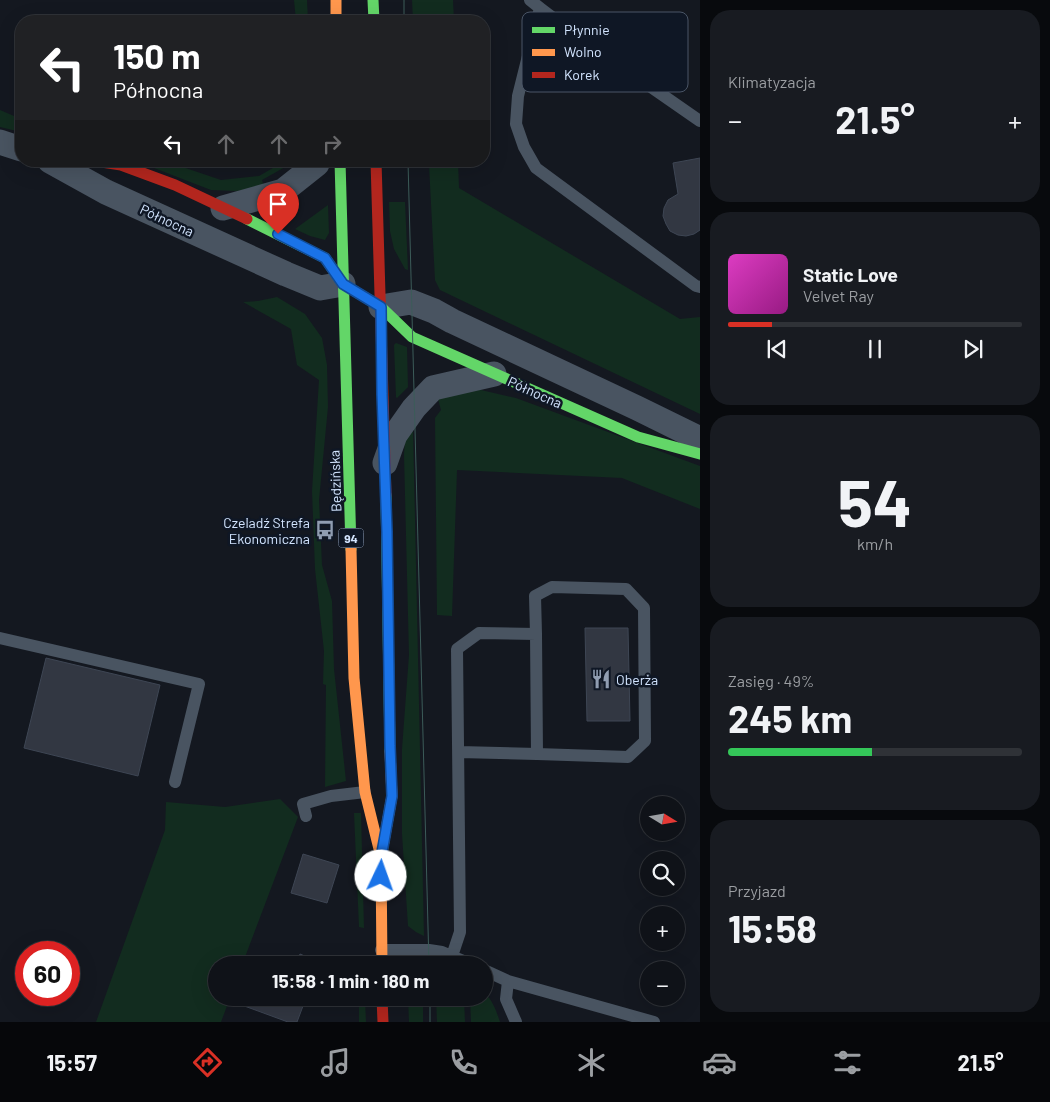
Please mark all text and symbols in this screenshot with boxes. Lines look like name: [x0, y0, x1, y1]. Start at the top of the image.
legend: [522, 12, 688, 92]
text: Płynnie: [564, 21, 610, 38]
text: 150 m: [113, 34, 200, 76]
icon: left: [30, 35, 95, 100]
text: Wolno: [564, 43, 602, 60]
text: Korek: [564, 66, 599, 83]
text: Klimatyzacja: [728, 72, 816, 91]
text: Północna: [113, 76, 203, 102]
text: 21.5°: [835, 96, 915, 142]
text: −: [728, 103, 742, 137]
text: +: [1008, 103, 1022, 137]
icon: left: [159, 130, 187, 158]
icon: ahead: [212, 130, 240, 158]
icon: ahead: [265, 130, 293, 158]
icon: right: [318, 130, 346, 158]
pin: [257, 183, 299, 234]
icon: arrive: [264, 190, 292, 218]
street label: Północna: [137, 200, 197, 240]
text: Static Love: [803, 263, 898, 286]
text: Velvet Ray: [803, 286, 874, 305]
icon: previous: [763, 335, 791, 363]
icon: pause: [861, 335, 889, 363]
icon: next: [959, 335, 987, 363]
street label: Północna: [505, 373, 565, 411]
street label: Będzińska: [325, 450, 345, 512]
text: 54: [838, 462, 912, 540]
place label: Czeladź Strefa Ekonomiczna: [223, 514, 310, 547]
bus stop icon: Czeladź Strefa Ekonomiczna: [314, 519, 336, 541]
road number: 94: [338, 528, 364, 548]
text: km/h: [857, 534, 893, 553]
restaurant icon: Oberża: [590, 668, 612, 690]
place label: Oberża: [616, 671, 658, 688]
text: Zasięg · 49%: [728, 671, 814, 690]
text: 245 km: [728, 695, 852, 741]
north arrow: [640, 796, 685, 841]
map controls: [640, 796, 685, 1006]
position arrow: [354, 849, 406, 901]
button: search: [640, 851, 685, 896]
text: Przyjazd: [728, 881, 786, 900]
text: 15:58: [728, 905, 817, 951]
button: +: [640, 906, 685, 951]
speed limit sign: 60: [15, 941, 80, 1006]
button: −: [640, 961, 685, 1006]
text: 15:58 · 1 min · 180 m: [272, 969, 429, 992]
icon: directions: [190, 1045, 225, 1080]
icon: music: [318, 1045, 353, 1080]
icon: phone: [446, 1045, 481, 1080]
icon: climate: [574, 1045, 609, 1080]
icon: car: [702, 1045, 737, 1080]
icon: filters: [830, 1045, 865, 1080]
text: 15:57: [46, 1049, 97, 1075]
text: 21.5°: [957, 1049, 1004, 1075]

